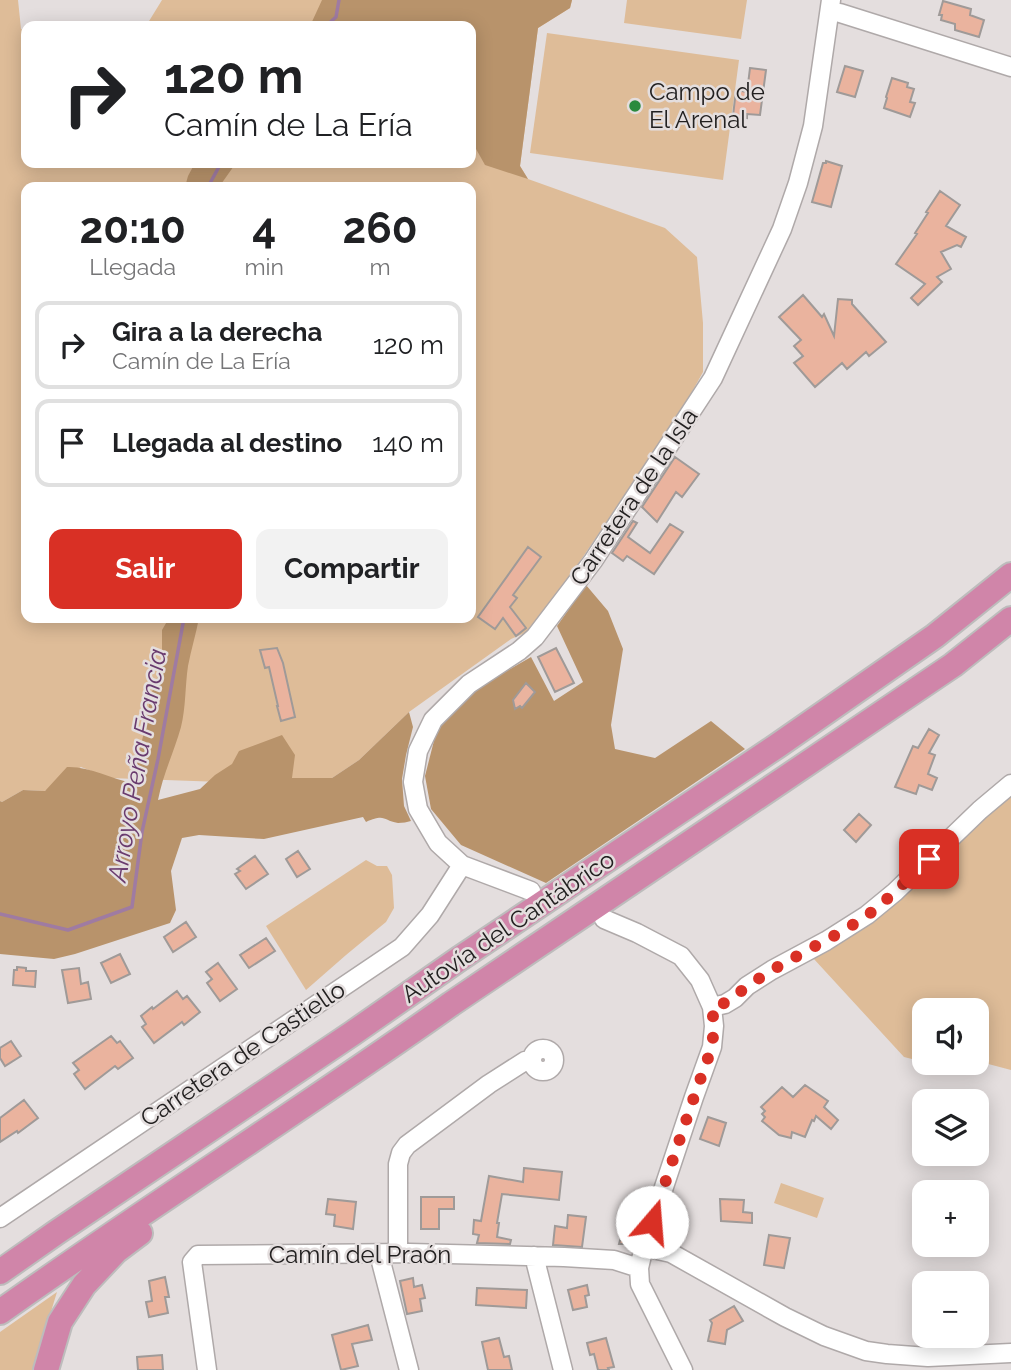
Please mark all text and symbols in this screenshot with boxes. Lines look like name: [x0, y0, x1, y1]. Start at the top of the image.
text: 120 m: [164, 47, 303, 104]
icon: right: [49, 49, 140, 140]
place label: Campo de El Arenal: [649, 77, 765, 134]
marker: Campo de El Arenal: [627, 98, 643, 114]
text: Camín de La Ería: [164, 106, 413, 143]
text: 20:10: [80, 204, 186, 253]
text: 4: [252, 204, 276, 253]
text: 260: [343, 204, 417, 253]
text: Llegada: [89, 253, 176, 280]
text: min: [244, 253, 284, 280]
text: m: [369, 253, 391, 280]
text: Gira a la derecha: [112, 317, 322, 347]
icon: right: [53, 326, 91, 364]
text: 120 m: [373, 330, 444, 360]
text: Camín de La Ería: [112, 347, 291, 374]
street label: Carretera de la Isla: [564, 403, 704, 591]
icon: arrive: [53, 424, 91, 462]
text: Llegada al destino: [112, 428, 342, 458]
text: 140 m: [372, 428, 444, 458]
button: Salir: [49, 529, 242, 609]
button: Compartir: [256, 529, 448, 609]
water label: Arroyo Peña Francia: [101, 646, 172, 886]
pin: [899, 829, 959, 889]
icon: arrive: [910, 840, 948, 878]
street label: Autovía del Cantábrico: [396, 845, 620, 1009]
street label: Carretera de Castiello: [135, 974, 351, 1133]
map controls: [912, 998, 989, 1348]
button: sound: [912, 998, 989, 1075]
button: layers: [912, 1089, 989, 1166]
button: +: [912, 1180, 989, 1257]
position arrow: [615, 1185, 689, 1259]
street label: Camín del Praón: [269, 1240, 451, 1269]
button: −: [912, 1271, 989, 1348]

